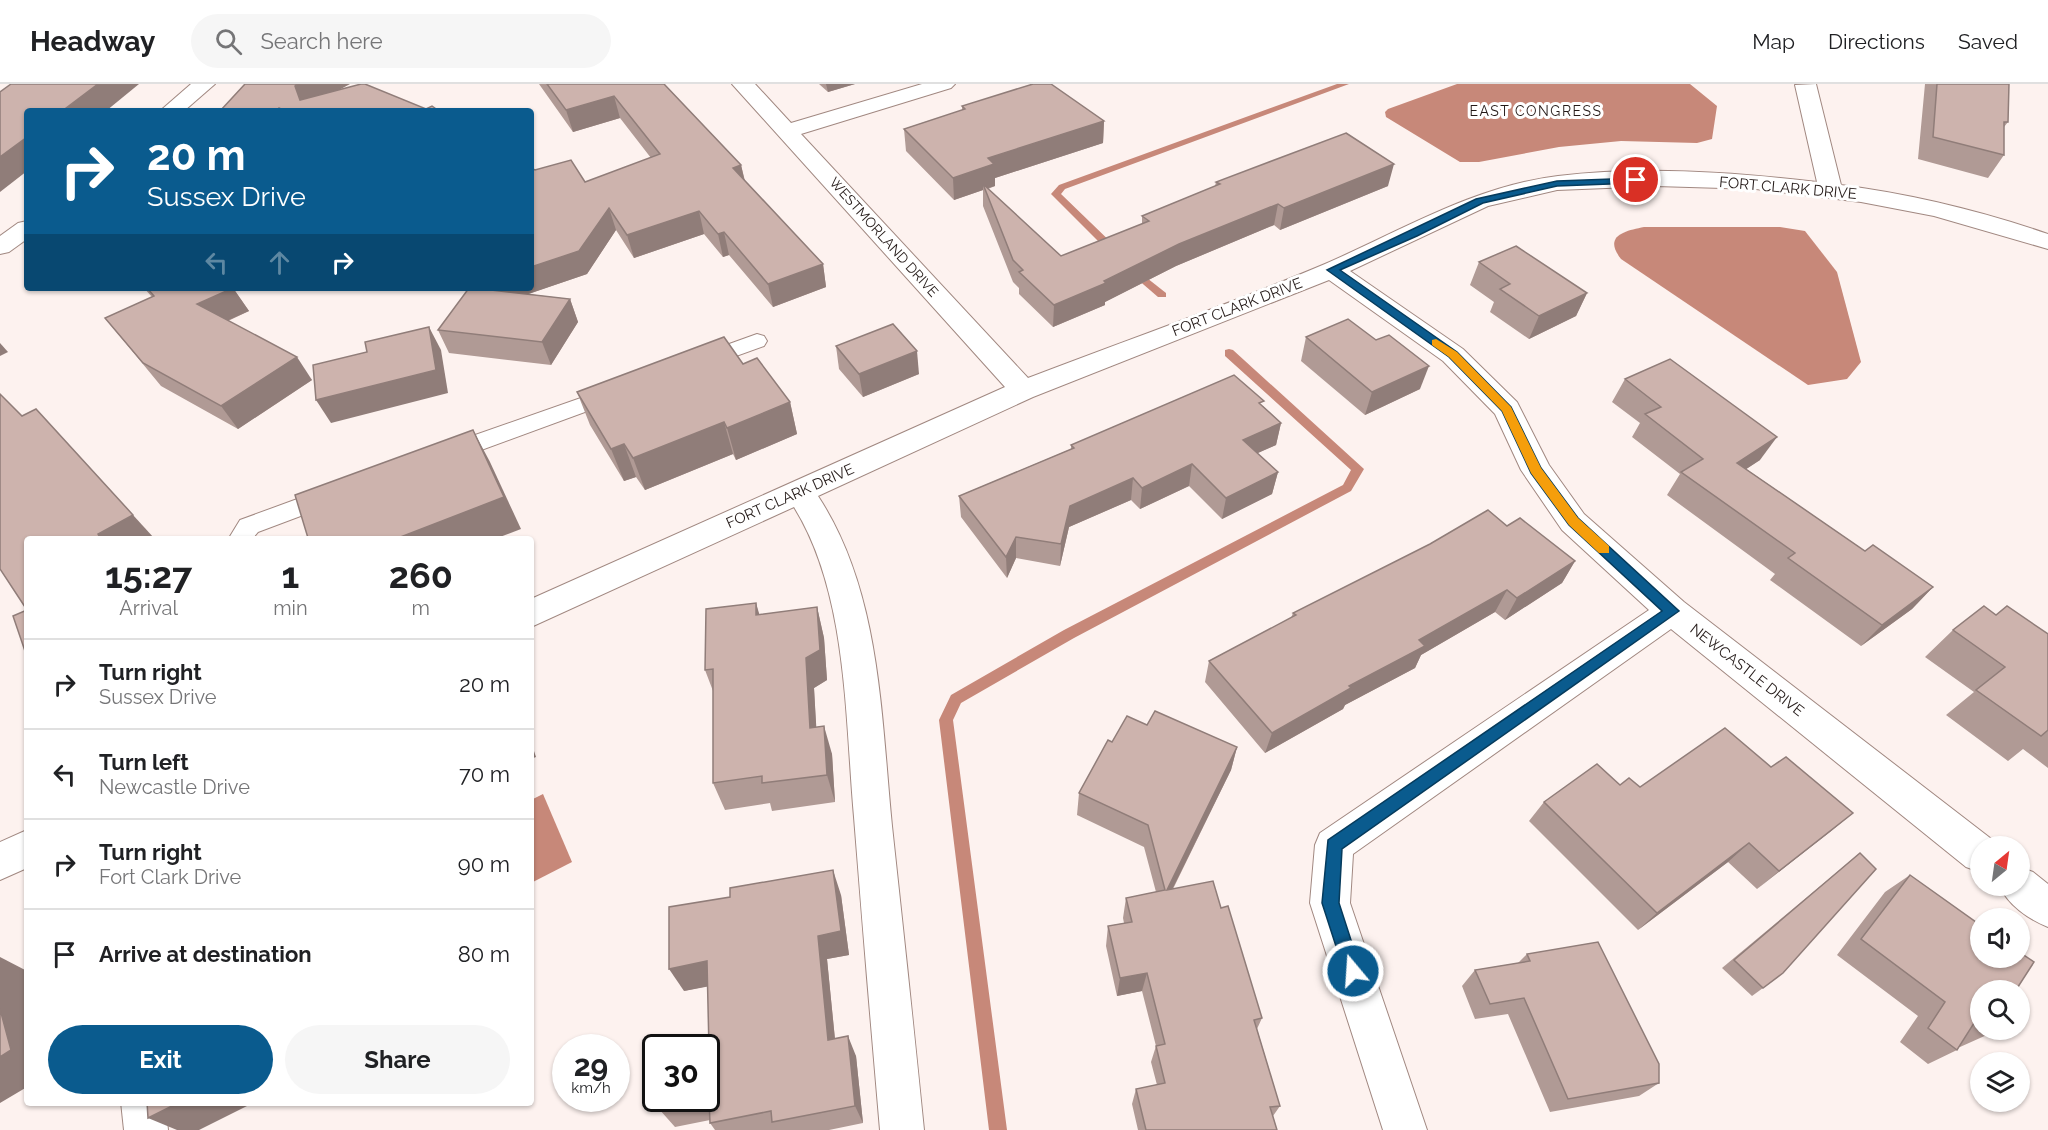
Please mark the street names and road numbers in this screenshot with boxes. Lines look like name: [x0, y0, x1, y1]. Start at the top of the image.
street label: FORT CLARK DRIVE: [1719, 173, 1857, 203]
street label: WESTMORLAND DRIVE: [826, 174, 942, 300]
street label: FORT CLARK DRIVE: [1169, 274, 1305, 340]
street label: FORT CLARK DRIVE: [723, 460, 857, 532]
street label: NEWCASTLE DRIVE: [1686, 620, 1808, 720]

